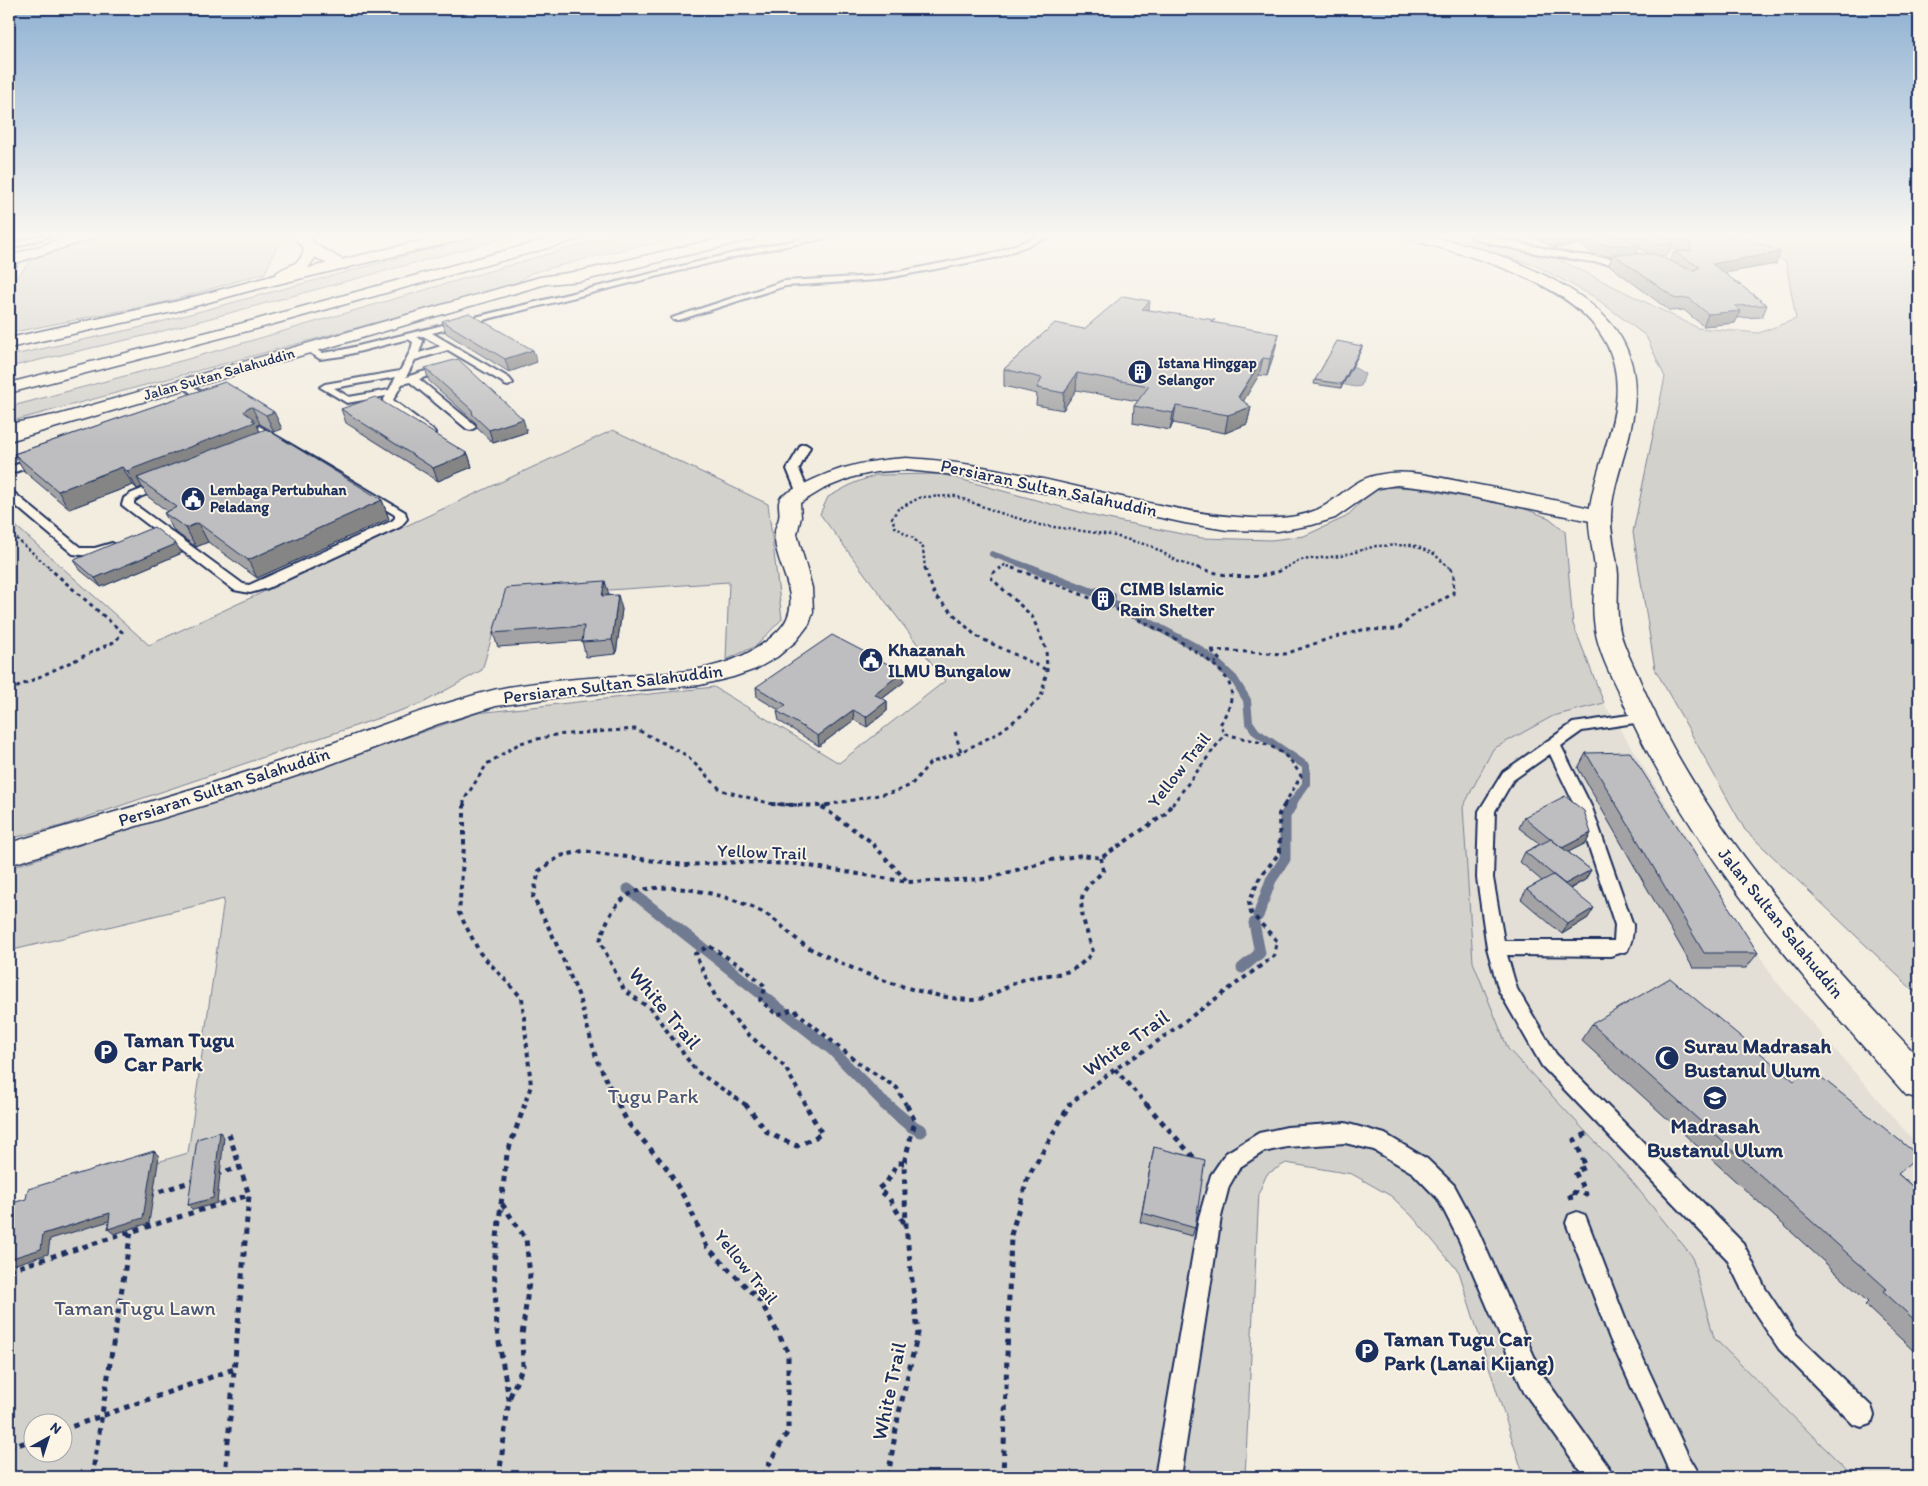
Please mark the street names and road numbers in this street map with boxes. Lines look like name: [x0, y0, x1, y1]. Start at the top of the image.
street label: Jalan Sultan Salahuddin: [141, 344, 297, 404]
street label: Persiaran Sultan Salahuddin: [939, 454, 1159, 522]
street label: Persiaran Sultan Salahuddin: [502, 660, 724, 708]
street label: Yellow Trail: [1143, 728, 1215, 812]
street label: Persiaran Sultan Salahuddin: [116, 742, 332, 832]
street label: Yellow Trail: [717, 839, 807, 865]
street label: Jalan Sultan Salahuddin: [1713, 843, 1849, 1003]
street label: White Trail: [624, 962, 707, 1054]
street label: White Trail: [1078, 1004, 1174, 1081]
street label: Yellow Trail: [709, 1225, 783, 1309]
street label: White Trail: [866, 1340, 911, 1442]

